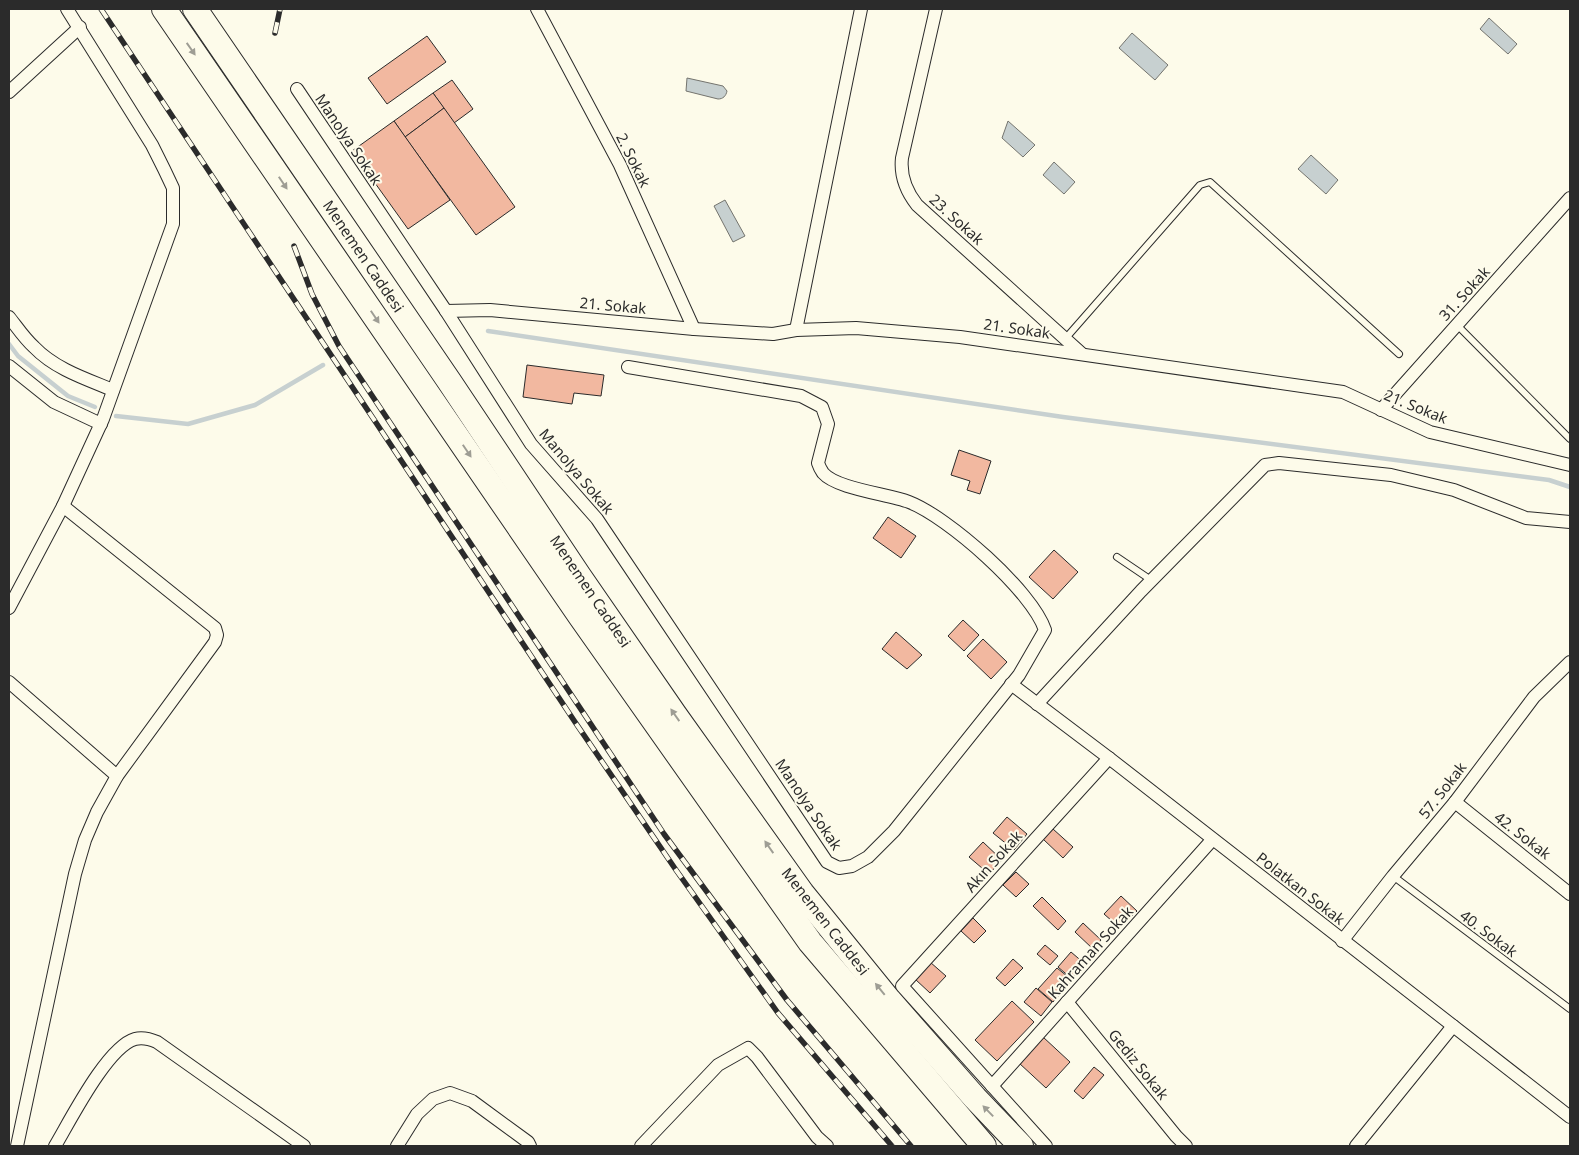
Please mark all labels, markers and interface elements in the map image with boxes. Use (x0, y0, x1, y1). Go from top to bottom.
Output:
one-way arrow (186, 42, 196, 56)
street label: Manolya Sokak (311, 89, 387, 189)
street label: 2. Sokak (612, 129, 656, 191)
one-way arrow (278, 176, 288, 190)
street label: 23. Sokak (925, 189, 989, 249)
street label: Menemen Caddesi (319, 196, 409, 316)
street label: 31. Sokak (1434, 261, 1494, 325)
street label: 21. Sokak (579, 292, 647, 318)
one-way arrow (370, 310, 380, 324)
street label: 21. Sokak (983, 313, 1051, 343)
street label: 21. Sokak (1381, 384, 1451, 428)
street label: Manolya Sokak (535, 424, 619, 518)
one-way arrow (462, 444, 472, 458)
street label: Menemen Caddesi (546, 531, 636, 651)
one-way arrow (670, 708, 680, 722)
street label: Manolya Sokak (771, 754, 847, 854)
street label: 57. Sokak (1414, 758, 1470, 822)
street label: 42. Sokak (1491, 807, 1555, 863)
street label: Akın Sokak (960, 826, 1026, 896)
one-way arrow (765, 841, 775, 854)
street label: Polatkan Sokak (1253, 847, 1349, 929)
street label: Menemen Caddesi (778, 863, 874, 979)
street label: Kahraman Sokak (1043, 901, 1137, 1003)
street label: 40. Sokak (1456, 905, 1522, 961)
one-way arrow (875, 983, 886, 996)
street label: Gediz Sokak (1104, 1025, 1174, 1103)
one-way arrow (982, 1105, 994, 1117)

